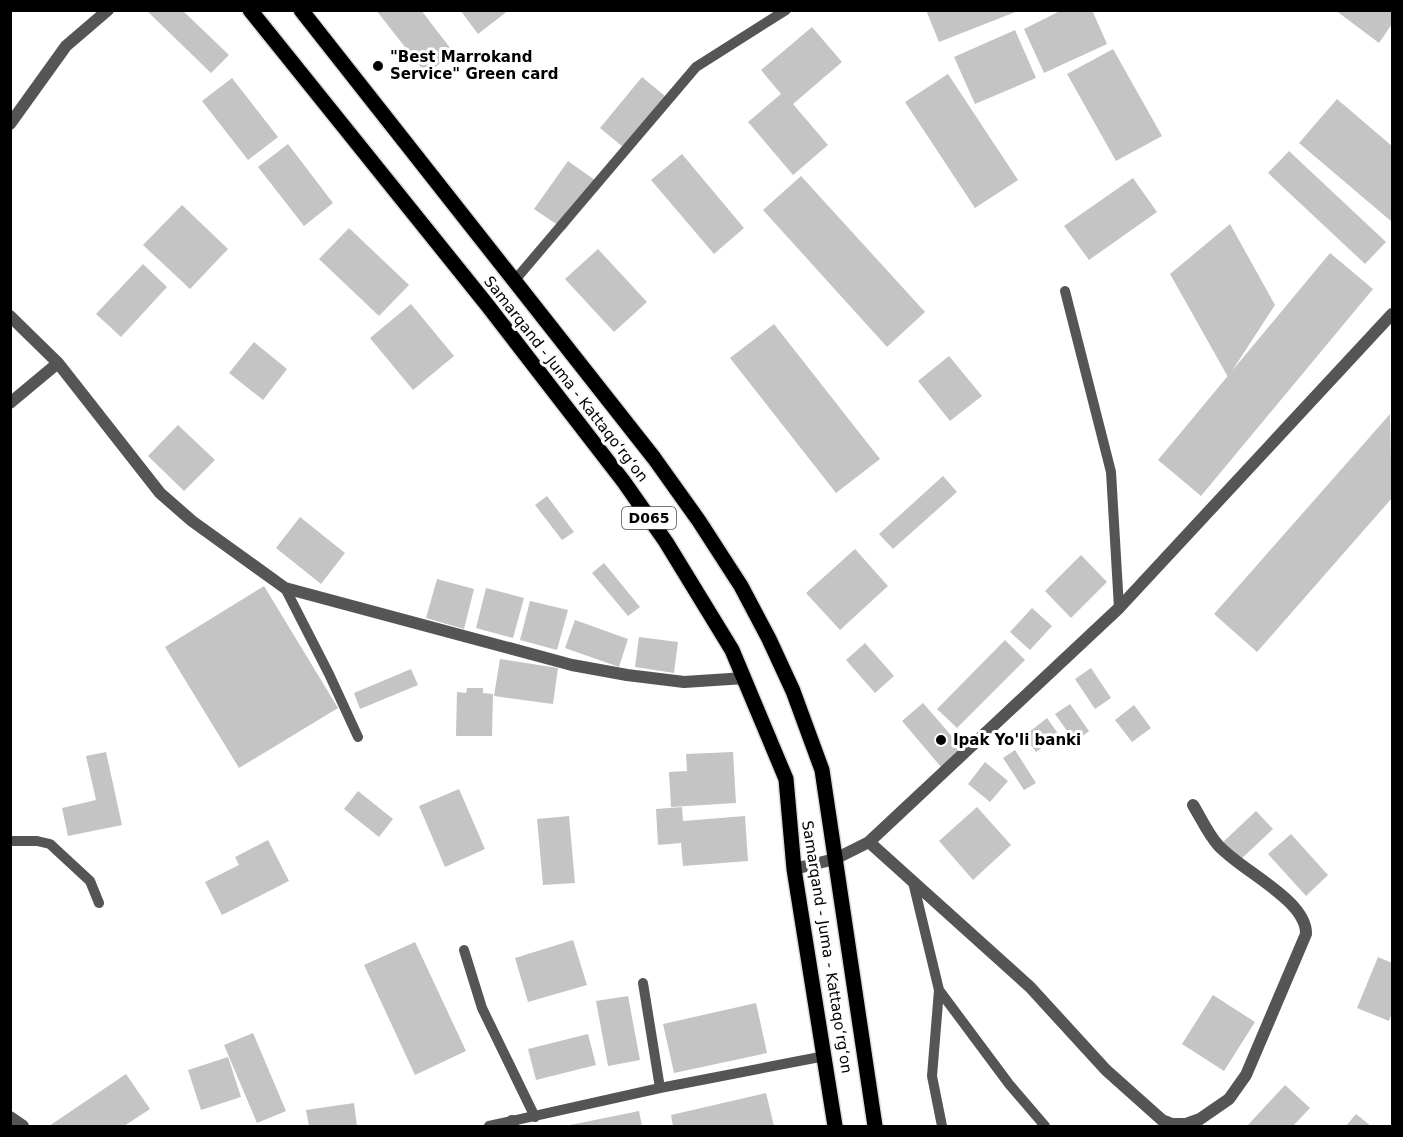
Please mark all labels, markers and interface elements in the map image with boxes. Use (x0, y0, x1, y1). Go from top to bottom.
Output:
place label: "Best Marrokand Service" Green card (390, 48, 559, 83)
marker: "Best Marrokand Service" Green card (371, 59, 385, 73)
street label: Samarqand - Juma - Kattaqo‘rg‘on (480, 273, 652, 485)
road number: D065 (622, 507, 676, 529)
place label: Ipak Yo'li banki (953, 731, 1081, 749)
marker: Ipak Yo'li banki (934, 733, 948, 747)
street label: Samarqand - Juma - Kattaqo‘rg‘on (798, 819, 856, 1075)

